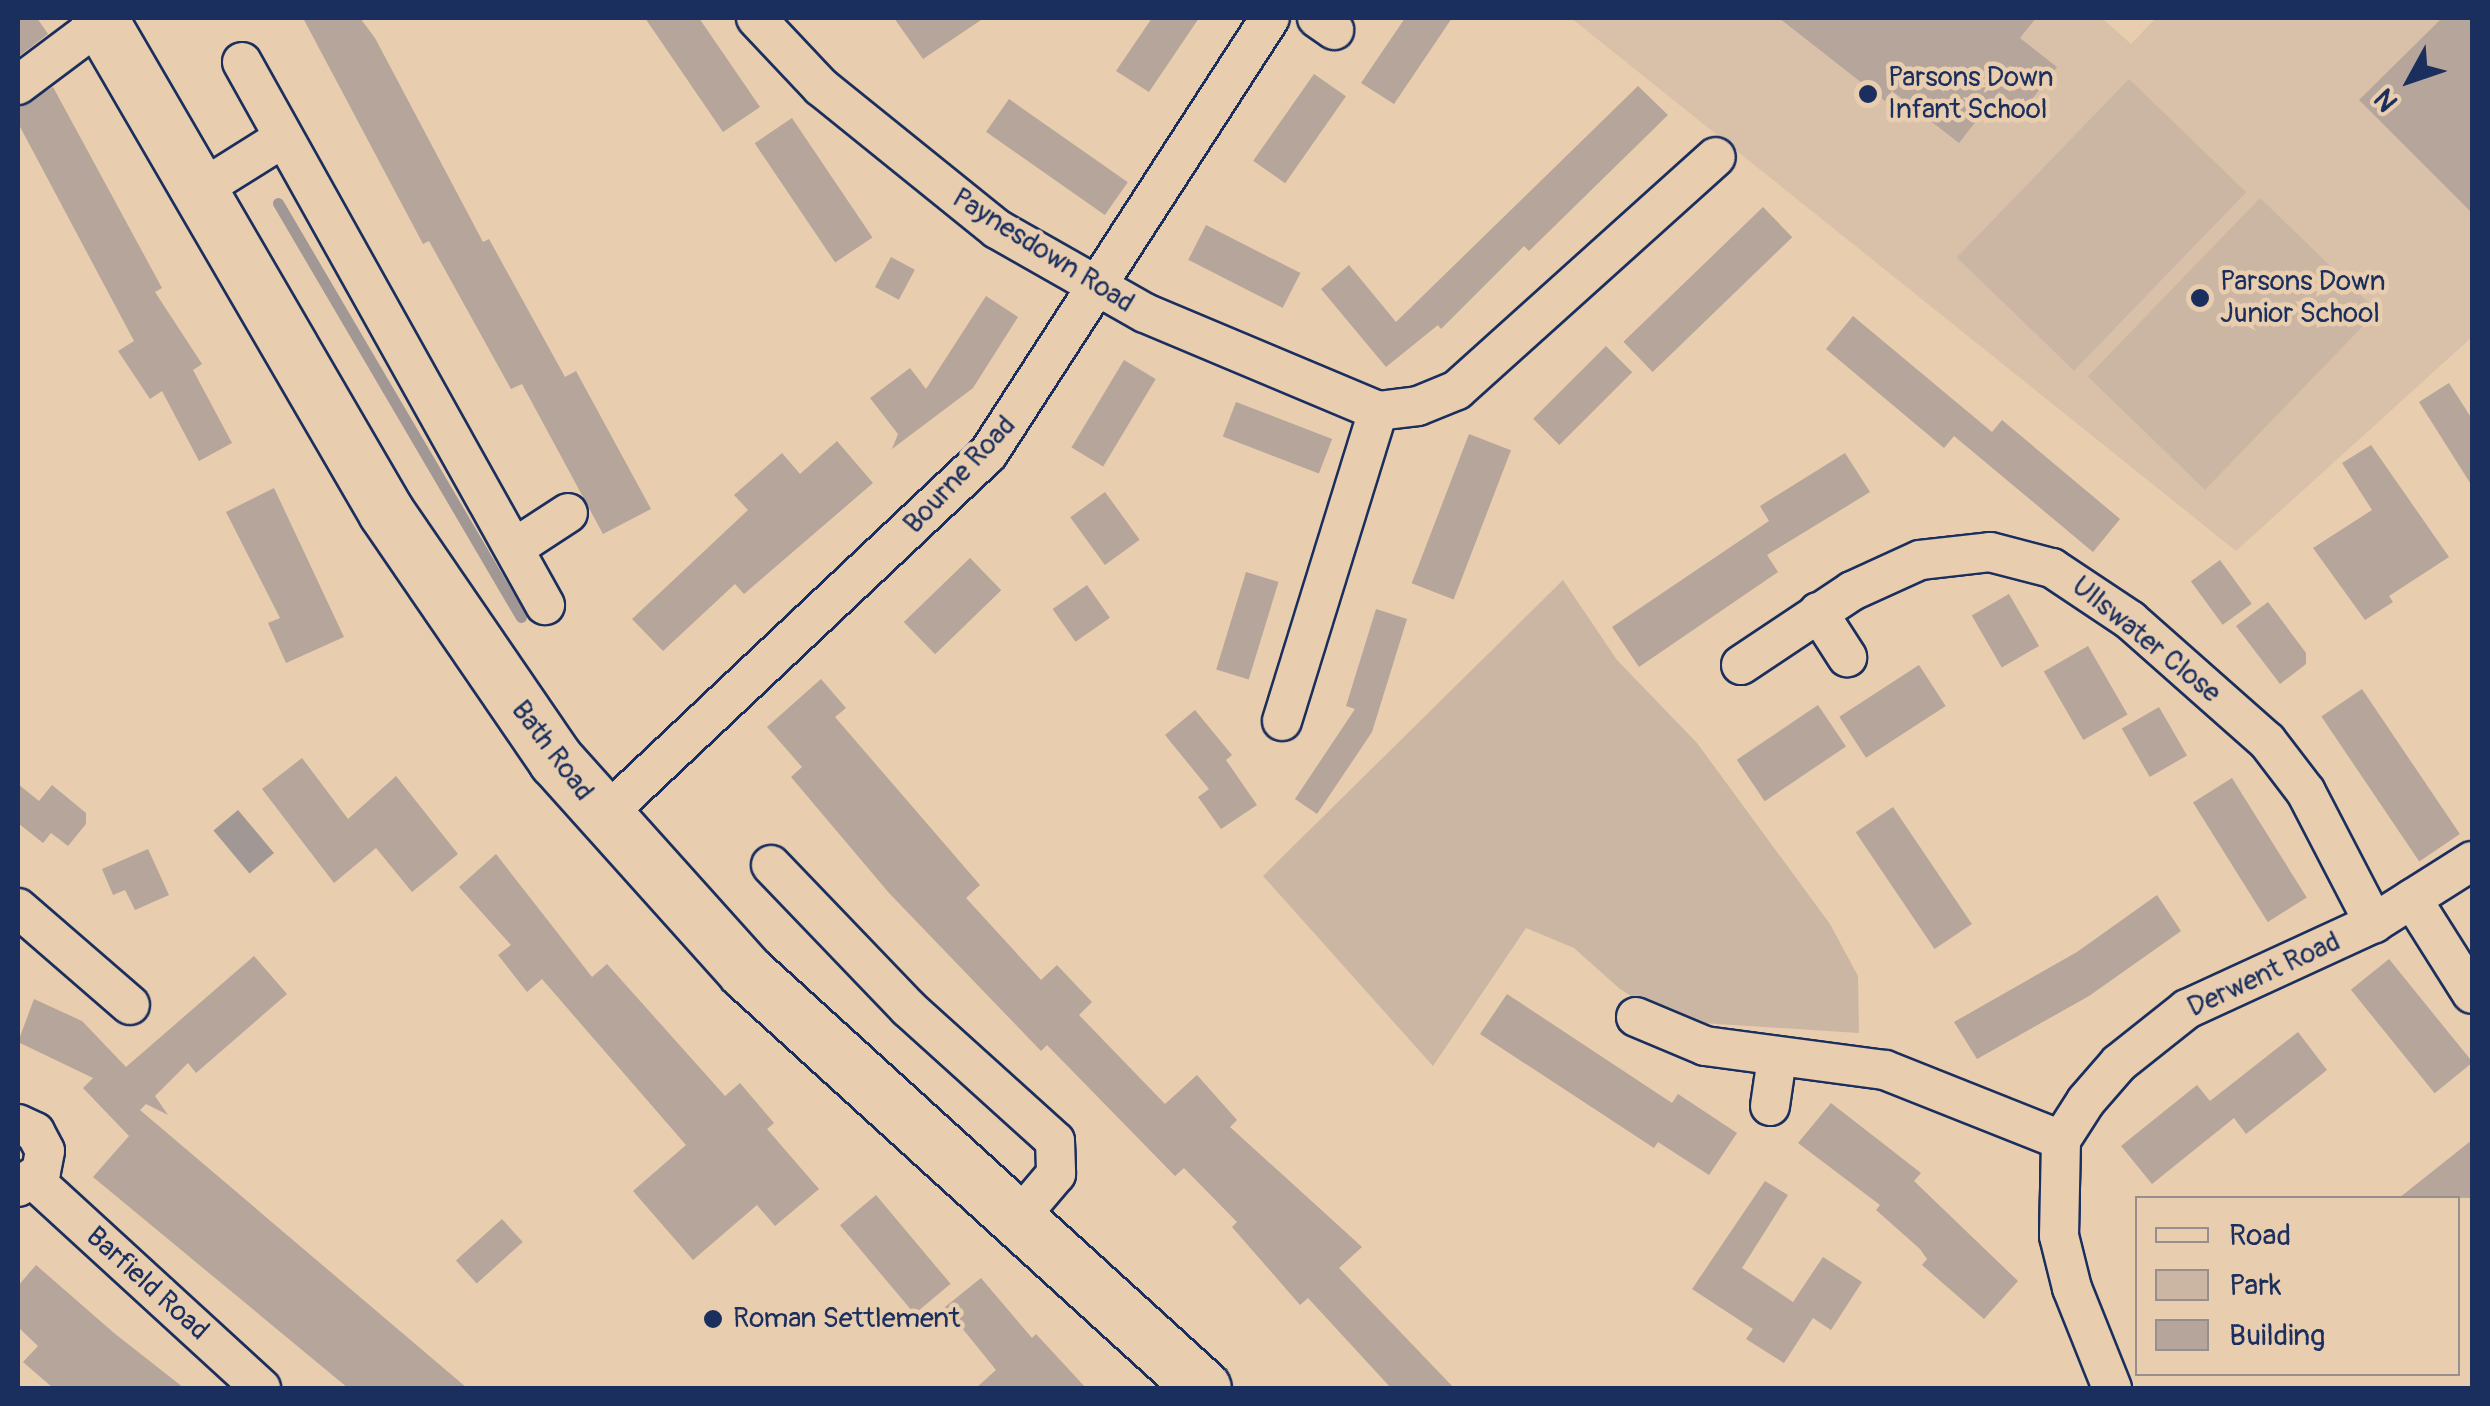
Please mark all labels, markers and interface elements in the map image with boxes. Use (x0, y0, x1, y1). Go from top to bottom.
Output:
north arrow (2360, 30, 2460, 130)
place label: Parsons Down Infant School (1888, 61, 2054, 127)
text: N (2367, 81, 2406, 118)
marker: Parsons Down Infant School (1857, 83, 1879, 105)
street label: Paynesdown Road (946, 182, 1140, 320)
place label: Parsons Down Junior School (2220, 265, 2386, 331)
marker: Parsons Down Junior School (2189, 287, 2211, 309)
street label: Bourne Road (897, 409, 1023, 541)
street label: Ullswater Close (2065, 570, 2227, 710)
street label: Bath Road (504, 694, 600, 808)
street label: Derwent Road (2182, 925, 2346, 1025)
legend (2135, 1196, 2460, 1376)
text: Road (2229, 1217, 2291, 1254)
street label: Barfield Road (79, 1220, 215, 1348)
text: Park (2229, 1267, 2282, 1304)
place label: Roman Settlement (733, 1302, 960, 1336)
marker: Roman Settlement (702, 1308, 724, 1330)
text: Building (2229, 1317, 2325, 1354)

